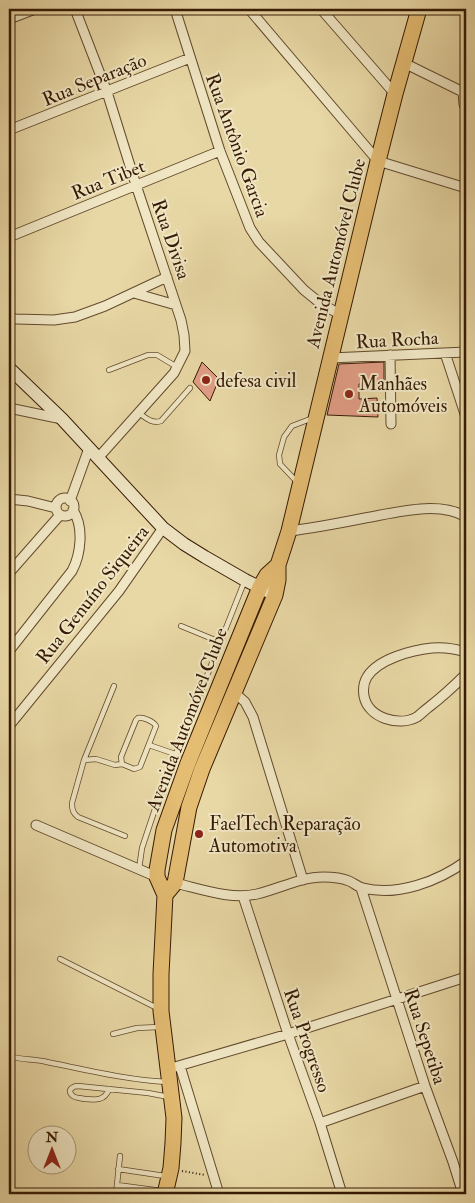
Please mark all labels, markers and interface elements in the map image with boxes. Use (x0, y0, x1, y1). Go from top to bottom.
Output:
street label: Rua Separação (39, 48, 150, 113)
street label: Rua Antônio Garcia (200, 70, 274, 221)
street label: Rua Tibet (68, 154, 149, 206)
street label: Avenida Automóvel Clube (301, 156, 371, 352)
street label: Rua Divisa (146, 196, 196, 283)
street label: Rua Rocha (355, 326, 439, 354)
place label: defesa civil (216, 369, 297, 393)
place label: Manhães Automóveis (358, 372, 447, 418)
marker: defesa civil (200, 374, 212, 386)
marker: Manhães Automóveis (343, 388, 355, 400)
street label: Rua Genuíno Siqueira (31, 520, 155, 669)
street label: Avenida Automóvel Clube (140, 624, 233, 815)
place label: FaelTech Reparação Automotiva (208, 812, 361, 858)
marker: FaelTech Reparação Automotiva (193, 828, 205, 840)
street label: Rua Progresso (278, 985, 336, 1096)
street label: Rua Sepetiba (397, 985, 452, 1088)
north arrow (28, 1126, 78, 1176)
text: N (45, 1129, 59, 1146)

